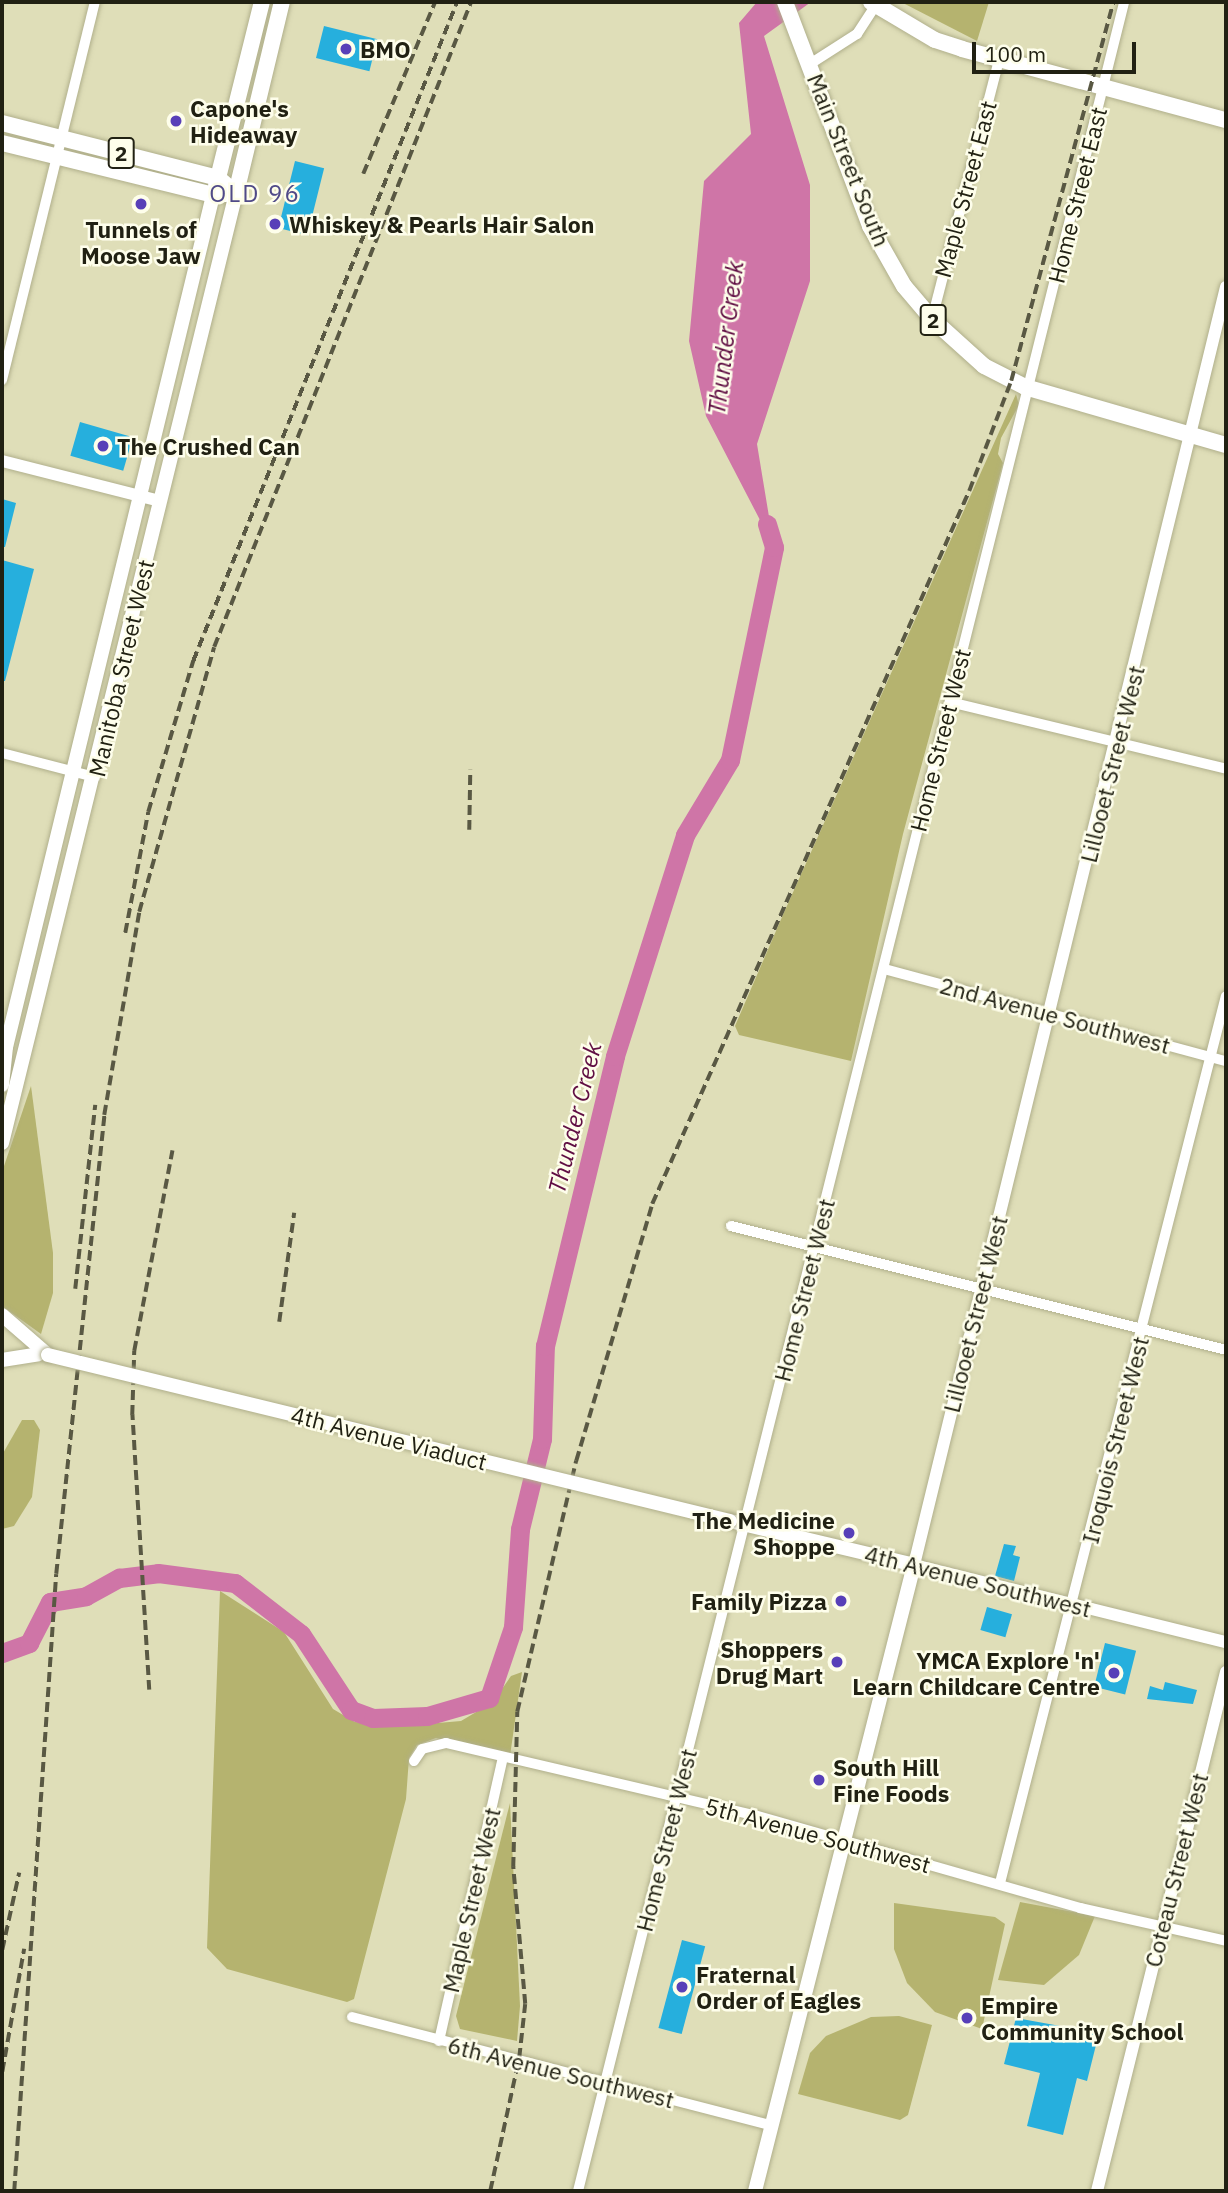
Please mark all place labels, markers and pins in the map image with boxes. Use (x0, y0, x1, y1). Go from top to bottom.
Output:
place label: BMO (360, 35, 411, 63)
marker: BMO (338, 41, 354, 57)
place label: Capone's Hideaway (190, 94, 297, 148)
marker: Capone's Hideaway (168, 113, 184, 129)
marker: Tunnels of Moose Jaw (133, 196, 149, 212)
place label: Whiskey & Pearls Hair Salon (289, 210, 594, 238)
place label: Tunnels of Moose Jaw (81, 215, 201, 269)
marker: Whiskey & Pearls Hair Salon (267, 216, 283, 232)
place label: The Crushed Can (117, 432, 300, 460)
marker: The Crushed Can (95, 438, 111, 454)
place label: The Medicine Shoppe (692, 1506, 835, 1560)
marker: The Medicine Shoppe (841, 1525, 857, 1541)
place label: Family Pizza (691, 1587, 827, 1615)
marker: Family Pizza (833, 1593, 849, 1609)
place label: Shoppers Drug Mart (716, 1635, 823, 1689)
place label: YMCA Explore 'n' Learn Childcare Centre (852, 1646, 1100, 1700)
marker: Shoppers Drug Mart (829, 1654, 845, 1670)
marker: YMCA Explore 'n' Learn Childcare Centre (1106, 1665, 1122, 1681)
place label: South Hill Fine Foods (833, 1753, 949, 1807)
marker: South Hill Fine Foods (811, 1772, 827, 1788)
place label: Fraternal Order of Eagles (696, 1960, 861, 2014)
marker: Fraternal Order of Eagles (674, 1979, 690, 1995)
place label: Empire Community School (981, 1991, 1183, 2045)
marker: Empire Community School (959, 2010, 975, 2026)

